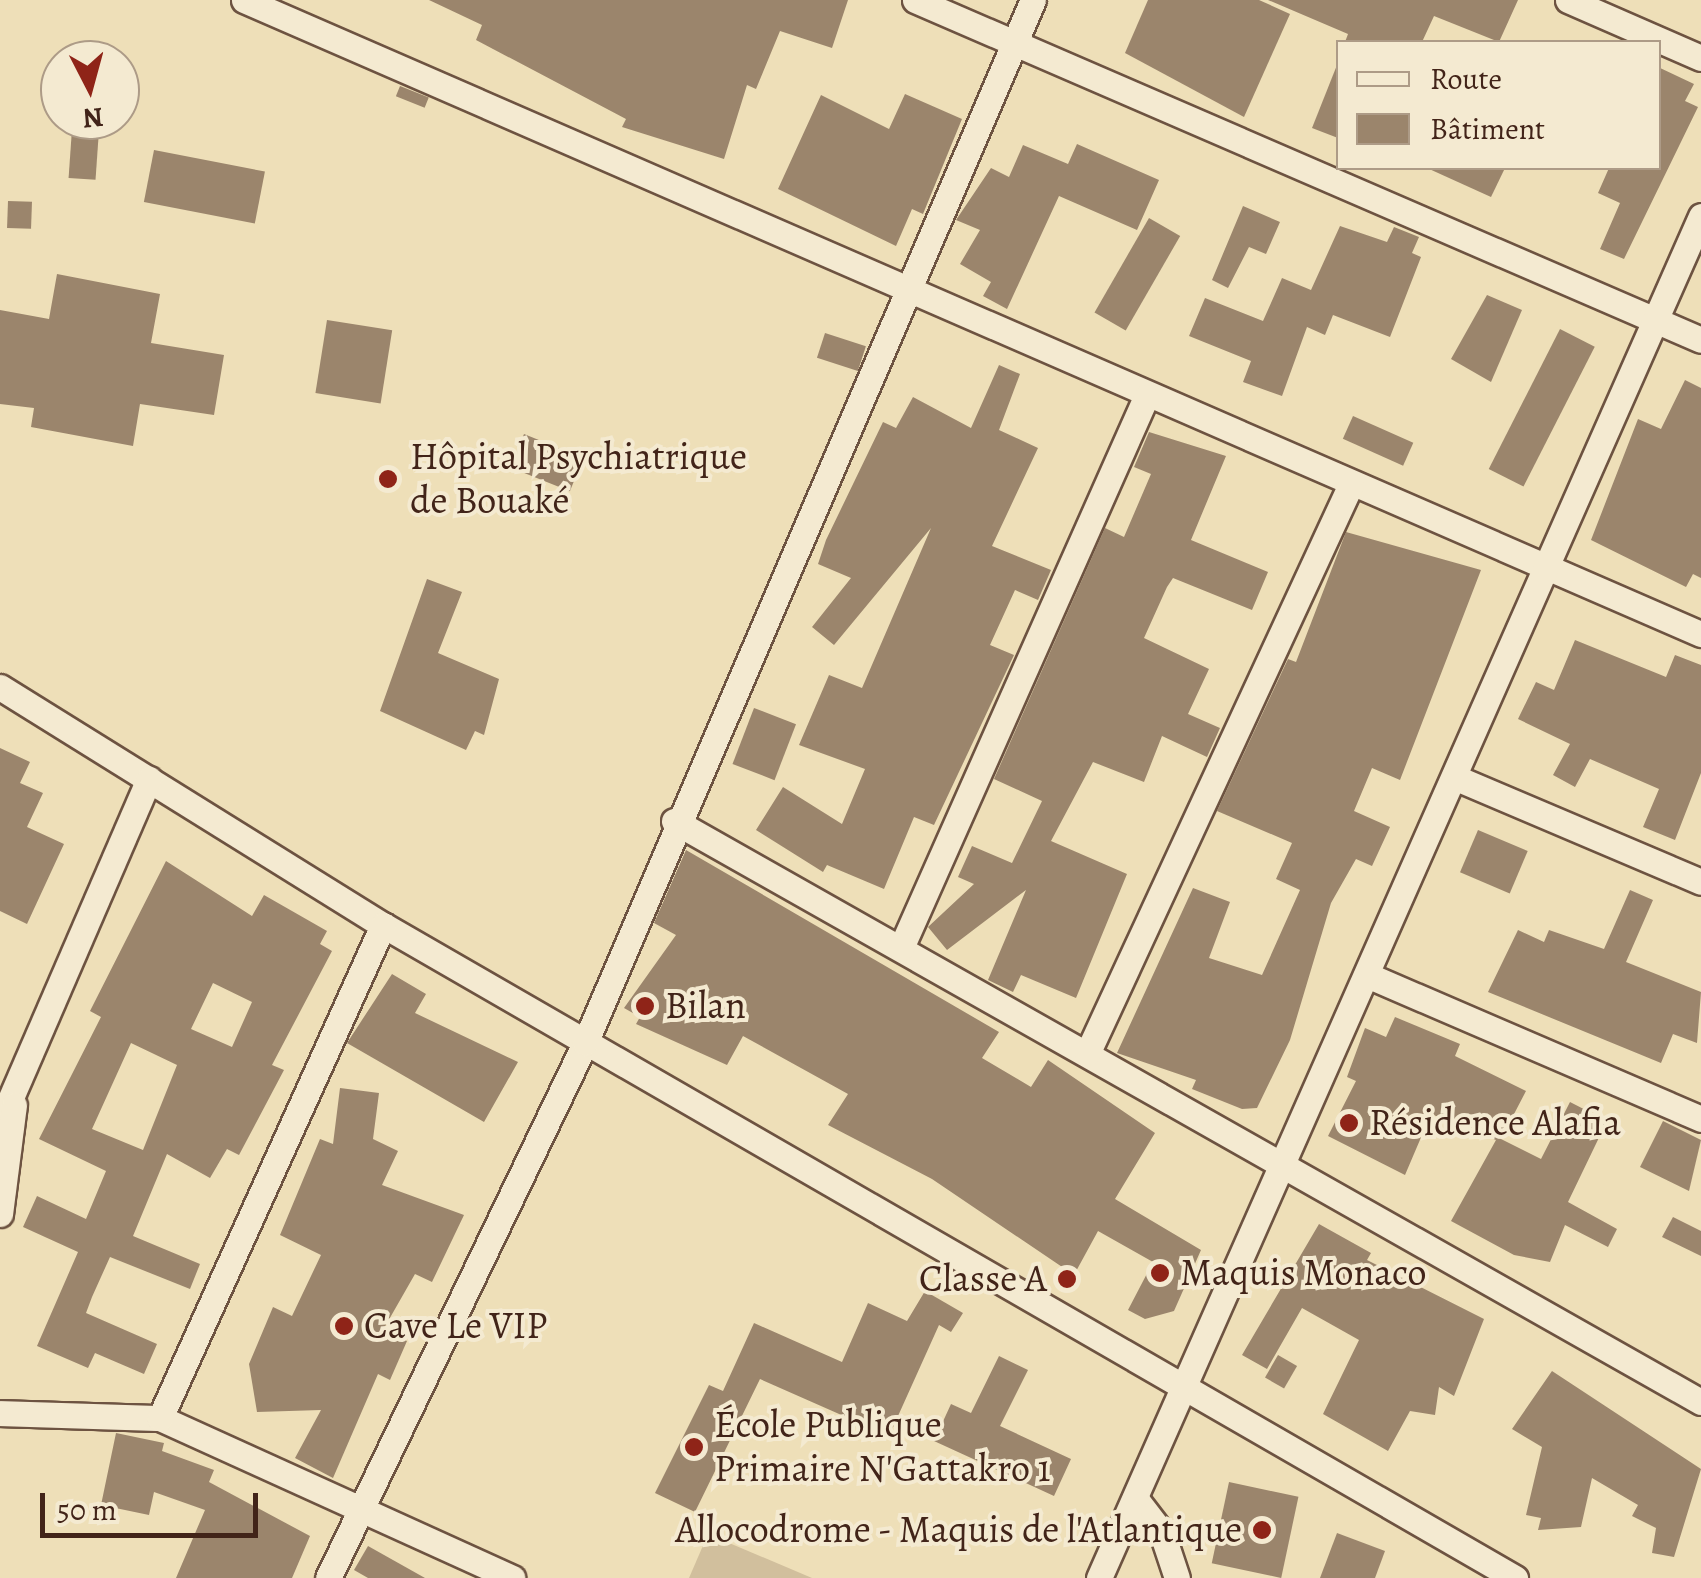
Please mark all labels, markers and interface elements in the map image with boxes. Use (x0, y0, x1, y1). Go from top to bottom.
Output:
north arrow (40, 40, 140, 140)
legend (1336, 40, 1661, 170)
text: Route (1430, 59, 1502, 99)
text: N (81, 98, 105, 138)
text: Bâtiment (1430, 109, 1545, 149)
place label: Hôpital Psychiatrique de Bouaké (410, 434, 747, 524)
marker: Hôpital Psychiatrique de Bouaké (375, 466, 401, 492)
place label: Bilan (665, 983, 746, 1029)
marker: Bilan (634, 995, 656, 1017)
place label: Résidence Alafia (1369, 1100, 1621, 1146)
marker: Résidence Alafia (1338, 1112, 1360, 1134)
place label: Maquis Monaco (1180, 1250, 1427, 1296)
place label: Classe A (919, 1256, 1047, 1302)
marker: Maquis Monaco (1149, 1262, 1171, 1284)
marker: Classe A (1056, 1268, 1078, 1290)
place label: Cave Le VIP (364, 1303, 547, 1349)
marker: Cave Le VIP (333, 1315, 355, 1337)
place label: École Publique Primaire N'Gattakro 1 (714, 1402, 1051, 1492)
marker: École Publique Primaire N'Gattakro 1 (683, 1436, 705, 1458)
scale bar (45, 1473, 262, 1535)
text: 50 m (57, 1490, 117, 1530)
place label: Allocodrome - Maquis de l'Atlantique (674, 1507, 1242, 1553)
marker: Allocodrome - Maquis de l'Atlantique (1251, 1519, 1273, 1541)

